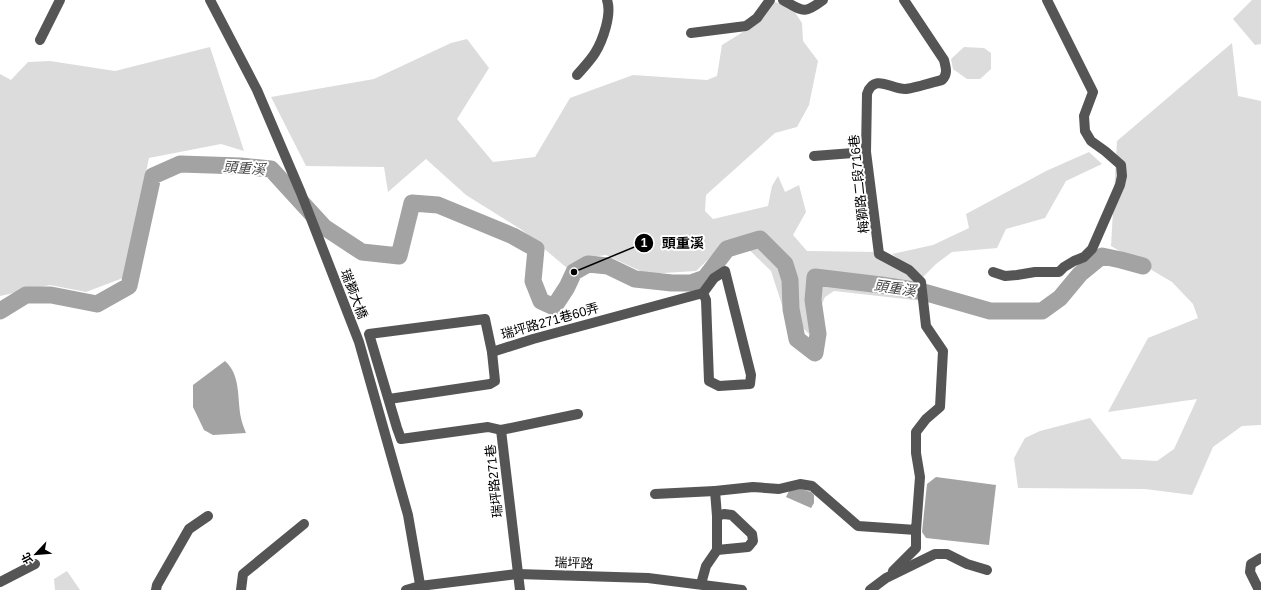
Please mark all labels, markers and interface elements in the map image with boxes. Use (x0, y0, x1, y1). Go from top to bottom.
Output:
street label: 梅獅路二段716巷 (846, 134, 872, 234)
water label: 頭重溪 (222, 159, 268, 178)
callout: 頭重溪 (634, 230, 712, 256)
text: 頭重溪 (662, 235, 704, 251)
text: 1 (641, 236, 648, 250)
street label: 瑞獅大橋 (338, 267, 370, 321)
water label: 頭重溪 (873, 277, 919, 299)
street label: 瑞坪路271巷60弄 (499, 300, 601, 342)
street label: 瑞坪路271巷 (483, 444, 505, 518)
north arrow (16, 534, 56, 574)
text: 北 (19, 551, 35, 566)
street label: 瑞坪路 (554, 555, 594, 571)

